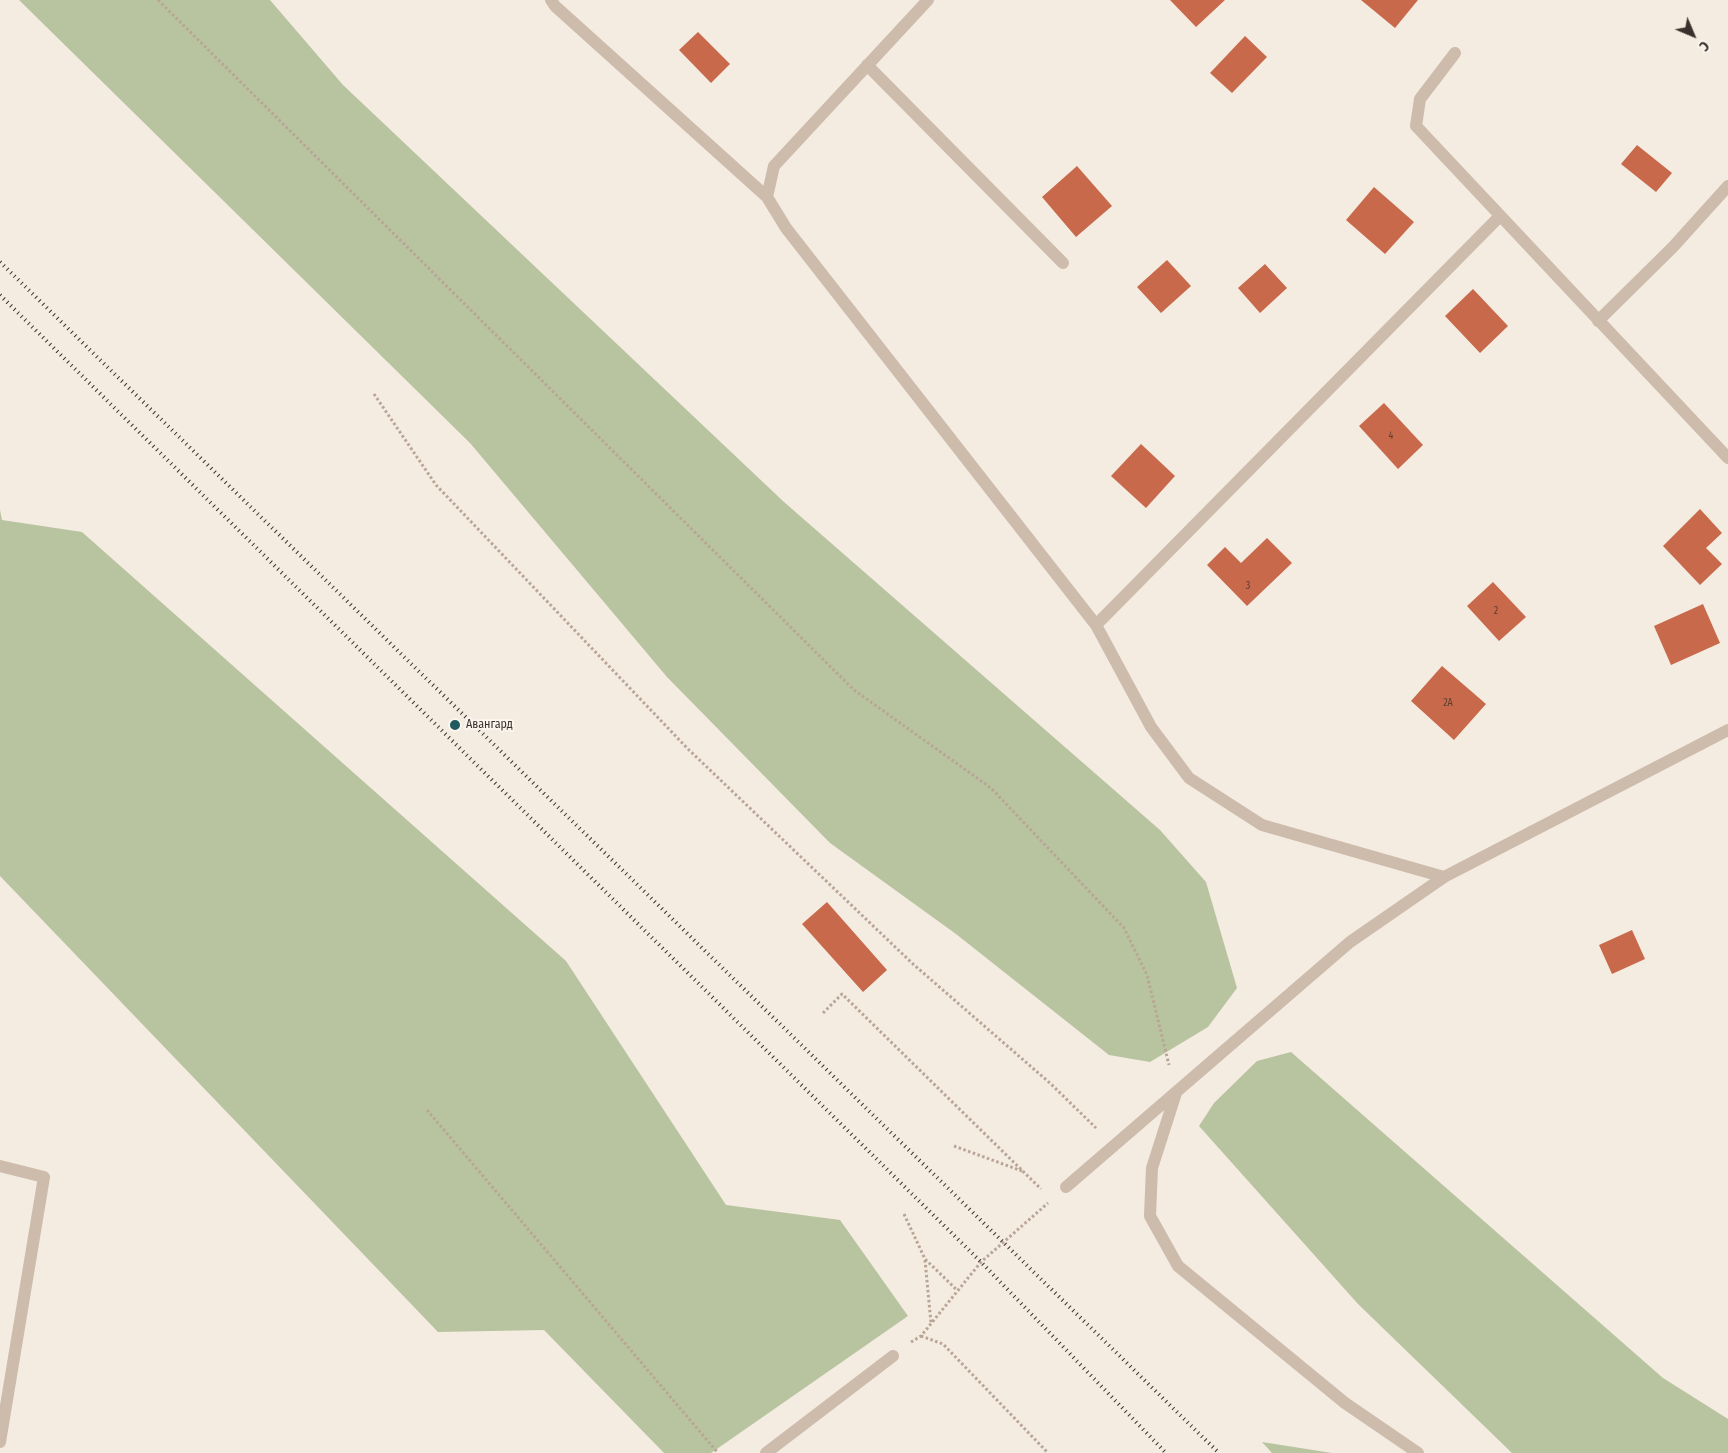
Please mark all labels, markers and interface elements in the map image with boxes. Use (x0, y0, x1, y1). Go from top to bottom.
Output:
north arrow (1668, 10, 1718, 60)
text: С (1695, 37, 1713, 55)
house number: 4 (1389, 430, 1393, 442)
house number: 3 (1246, 580, 1250, 592)
house number: 2 (1494, 605, 1498, 617)
house number: 2А (1443, 697, 1453, 709)
marker: Авангард (448, 718, 462, 732)
place label: Авангард (466, 718, 513, 732)

